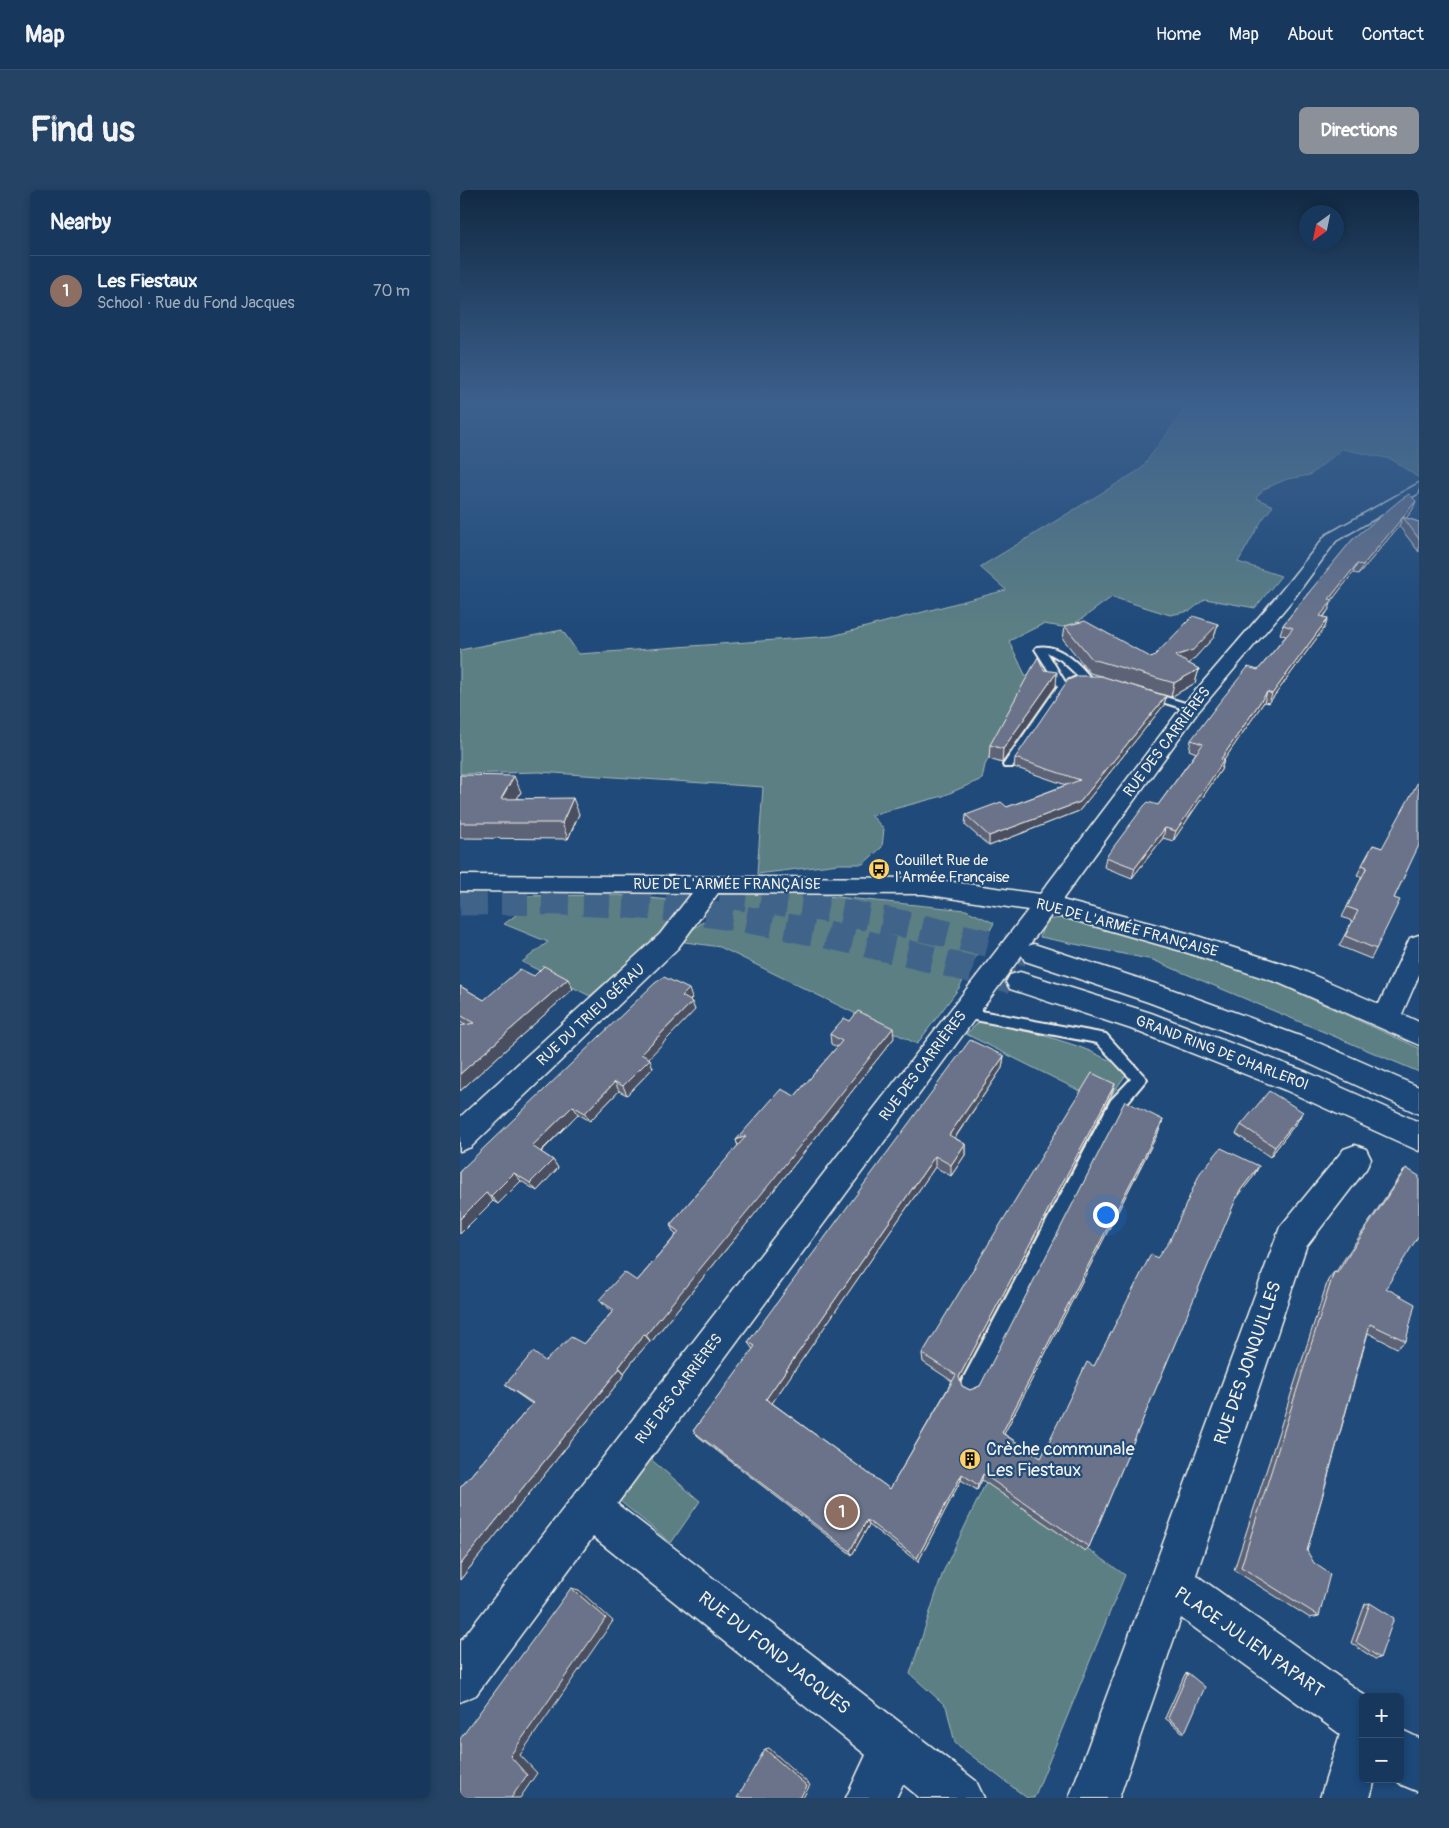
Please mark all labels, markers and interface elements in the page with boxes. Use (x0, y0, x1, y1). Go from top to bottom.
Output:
text: Map (25, 20, 65, 49)
text: Home (1156, 23, 1201, 46)
text: Map (1229, 23, 1259, 46)
text: About (1287, 23, 1333, 46)
text: Contact (1361, 23, 1424, 46)
button: Directions (1299, 107, 1419, 154)
text: Find us (30, 108, 135, 152)
north arrow (1299, 205, 1344, 250)
text: Nearby (50, 209, 111, 236)
text: Les Fiestaux (97, 269, 198, 293)
text: 1 (63, 281, 69, 301)
text: 70 m (373, 281, 410, 301)
text: School · Rue du Fond Jacques (97, 293, 295, 313)
street label: RUE DES CARRIÈRES (1119, 683, 1215, 801)
place label: Couillet Rue de l'Armée Française (895, 851, 1010, 887)
bus stop icon: Couillet Rue de l'Armée Française (867, 857, 891, 881)
street label: RUE DE L'ARMÉE FRANÇAISE (633, 875, 821, 894)
street label: RUE DE L'ARMÉE FRANÇAISE (1034, 895, 1220, 962)
street label: RUE DU TRIEU GÉRAU (533, 960, 649, 1070)
street label: RUE DES CARRIÈRES (875, 1007, 971, 1125)
street label: GRAND RING DE CHARLEROI (1133, 1011, 1311, 1095)
your location (1093, 1202, 1119, 1228)
street label: RUE DES JONQUILLES (1209, 1278, 1287, 1448)
street label: RUE DES CARRIÈRES (631, 1330, 727, 1448)
place label: Crèche communale Les Fiestaux (986, 1438, 1135, 1482)
building icon: Crèche communale Les Fiestaux (958, 1447, 982, 1471)
pin: 1 (826, 1493, 858, 1531)
street label: PLACE JULIEN PAPART (1170, 1582, 1328, 1702)
street label: RUE DU FOND JACQUES (693, 1587, 855, 1719)
map controls (1359, 1693, 1404, 1783)
button: + (1359, 1693, 1404, 1738)
button: − (1359, 1738, 1404, 1783)

